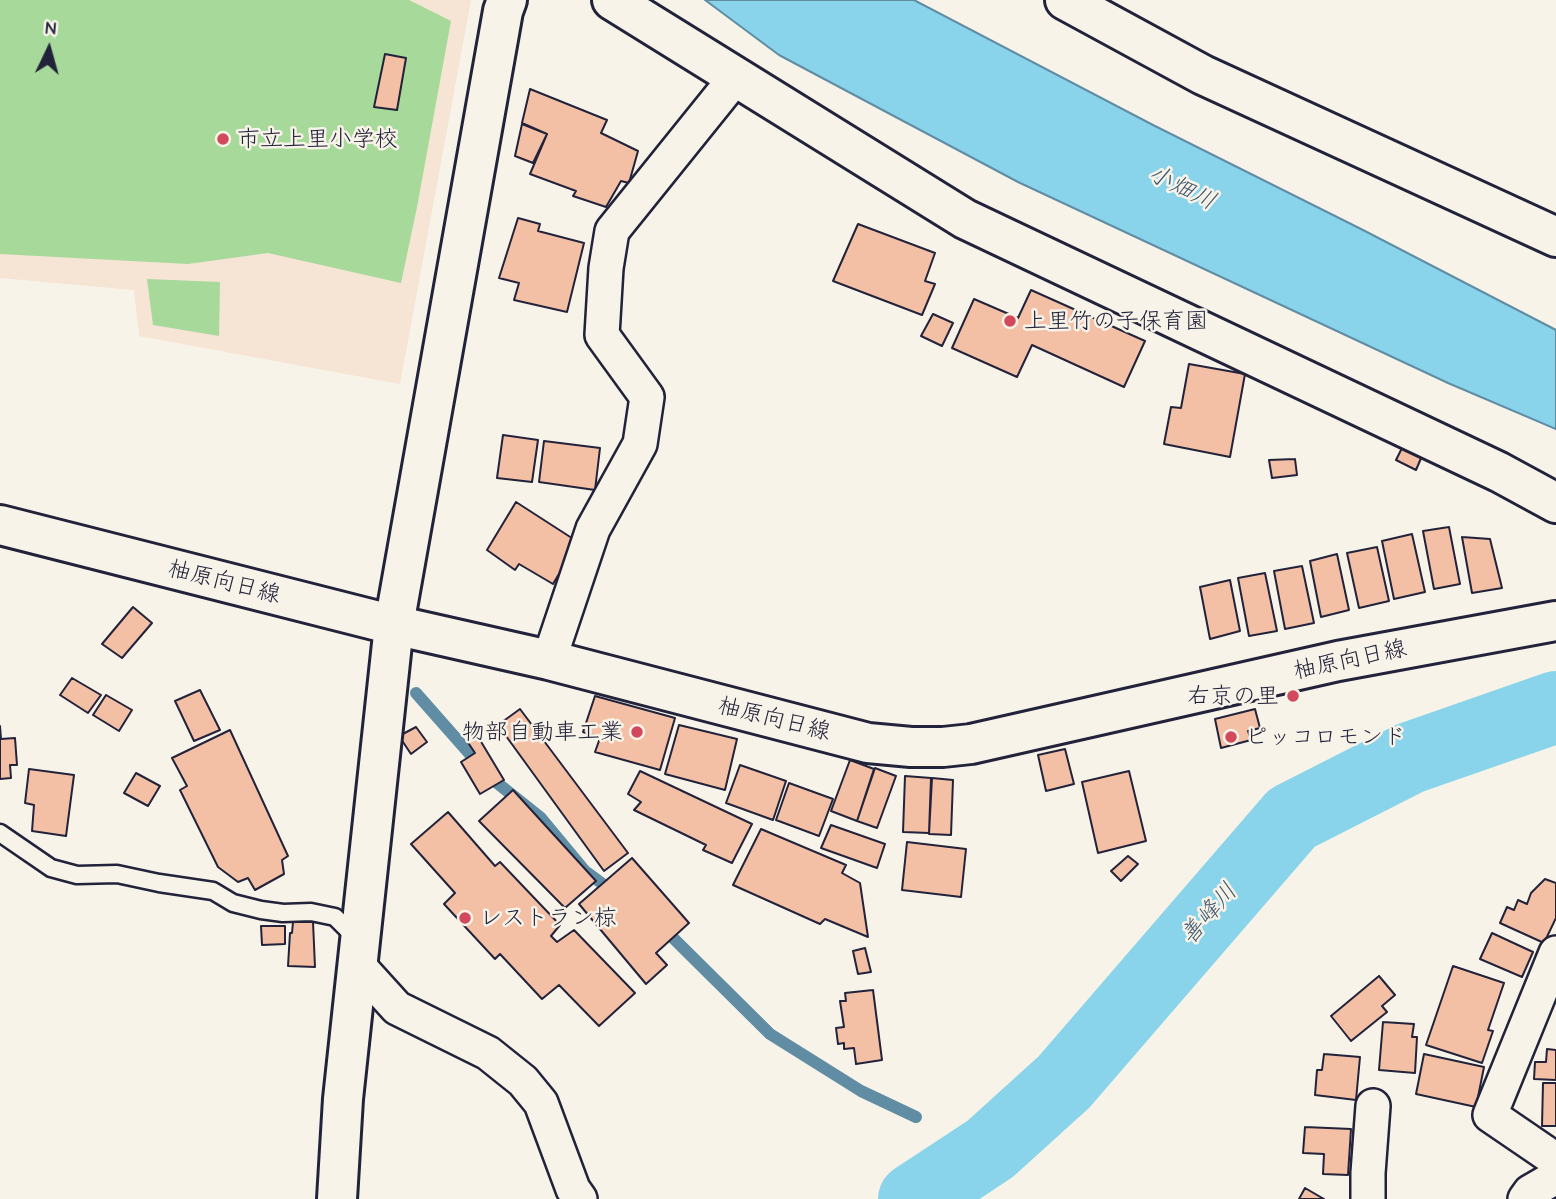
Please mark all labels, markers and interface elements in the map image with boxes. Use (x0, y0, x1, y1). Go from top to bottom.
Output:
north arrow (14, 14, 84, 84)
text: N (44, 17, 58, 40)
place label: 市立上里小学校 (237, 125, 398, 153)
marker: 市立上里小学校 (215, 131, 231, 147)
water label: 小畑川 (1143, 159, 1221, 217)
place label: 上里竹の子保育園 (1024, 307, 1208, 335)
marker: 上里竹の子保育園 (1002, 313, 1018, 329)
street label: 柚原向日線 (165, 555, 283, 609)
street label: 柚原向日線 (1291, 635, 1409, 685)
place label: 右京の里 (1187, 682, 1279, 710)
marker: 右京の里 (1285, 688, 1301, 704)
street label: 柚原向日線 (715, 692, 833, 746)
place label: 物部自動車工業 (462, 718, 623, 746)
place label: ピッコロモンド (1245, 723, 1406, 751)
marker: 物部自動車工業 (629, 724, 645, 740)
marker: ピッコロモンド (1223, 729, 1239, 745)
water label: 善峰川 (1175, 877, 1243, 951)
place label: レストラン椋 (479, 904, 617, 932)
marker: レストラン椋 (457, 910, 473, 926)

